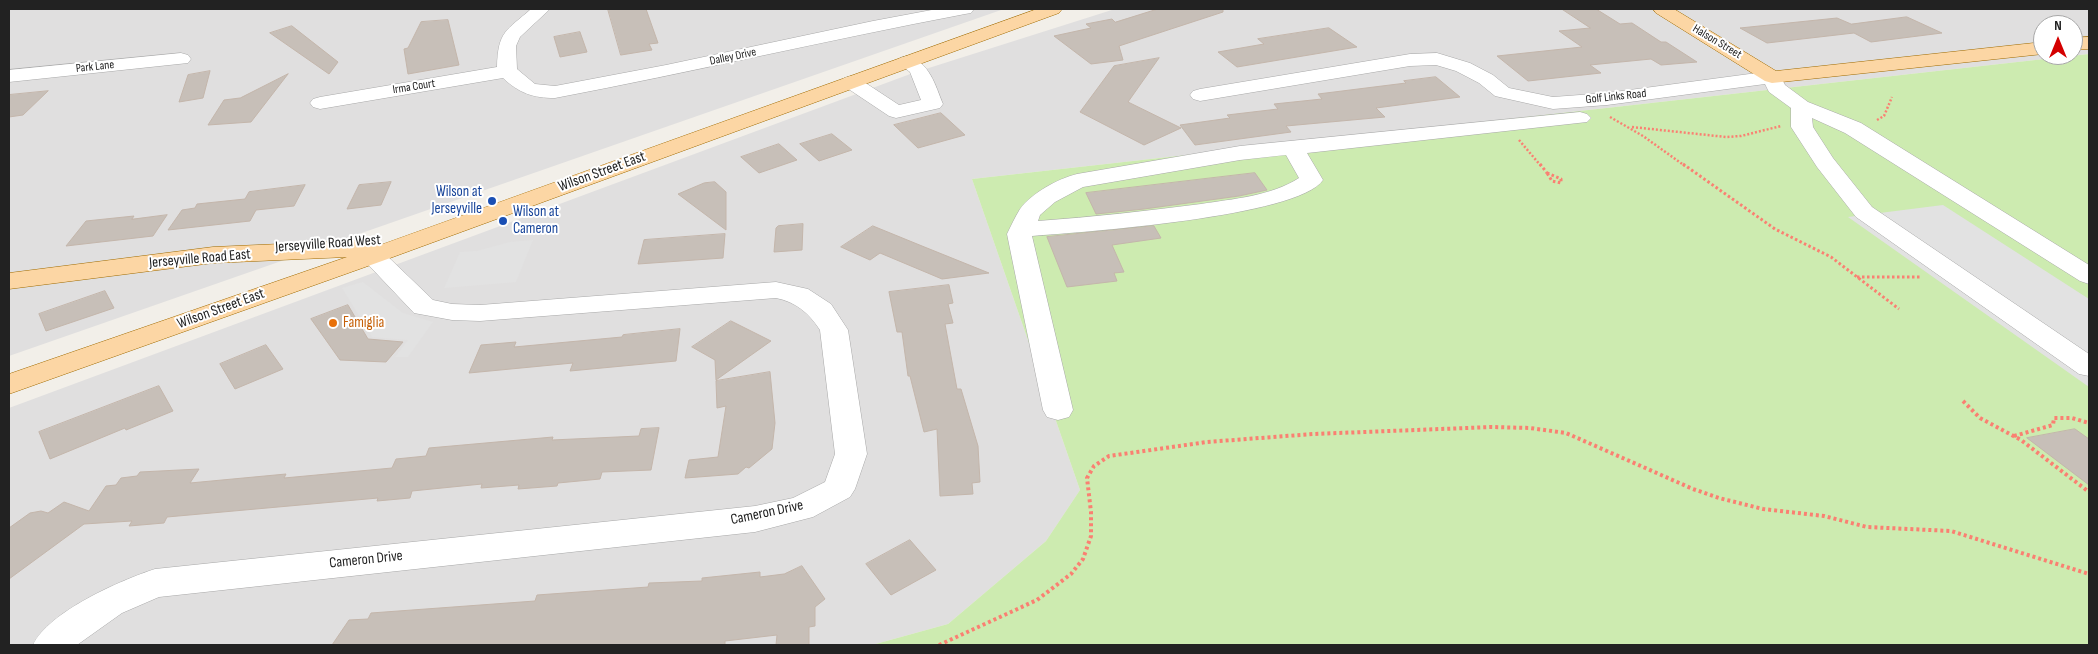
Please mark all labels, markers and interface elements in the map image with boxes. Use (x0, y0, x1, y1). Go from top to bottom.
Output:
north arrow (2033, 15, 2083, 65)
text: N (2054, 17, 2062, 34)
street label: Halson Street (1690, 22, 1744, 62)
street label: Dalley Drive (708, 45, 758, 69)
street label: Park Lane (75, 58, 115, 76)
street label: Irma Court (392, 77, 436, 97)
street label: Golf Links Road (1585, 87, 1647, 107)
street label: Wilson Street East (556, 148, 648, 196)
place label: Wilson at Jerseyville (432, 183, 482, 218)
marker: Wilson at Jerseyville (486, 195, 498, 207)
place label: Wilson at Cameron (513, 203, 559, 238)
marker: Wilson at Cameron (497, 215, 509, 227)
street label: Jerseyville Road West (275, 231, 381, 257)
street label: Jerseyville Road East (148, 246, 252, 272)
street label: Wilson Street East (175, 285, 267, 333)
place label: Famiglia (343, 314, 384, 332)
marker: Famiglia (327, 317, 339, 329)
street label: Cameron Drive (729, 497, 805, 529)
street label: Cameron Drive (328, 547, 404, 573)

